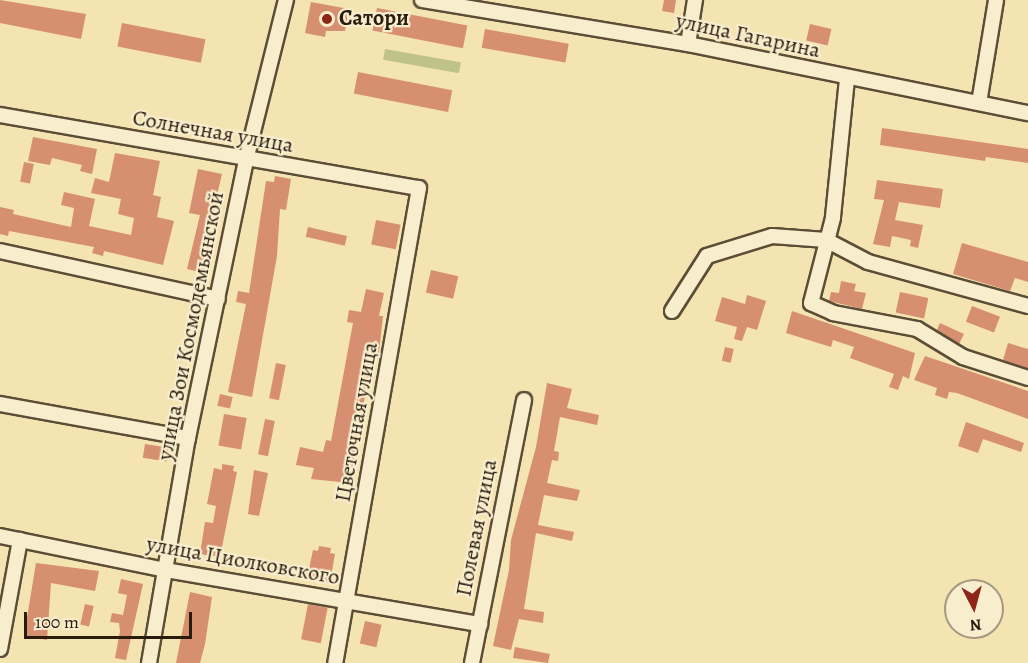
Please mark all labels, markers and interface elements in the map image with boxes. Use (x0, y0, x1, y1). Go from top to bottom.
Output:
place label: Сатори (339, 6, 409, 32)
street label: улица Гагарина (673, 8, 823, 64)
marker: Сатори (320, 12, 334, 26)
street label: Солнечная улица (131, 105, 295, 159)
street label: улица Зои Космодемьянской (152, 189, 230, 463)
street label: Цветочная улица (330, 340, 384, 504)
street label: Полевая улица (451, 457, 503, 599)
street label: улица Циолковского (144, 531, 342, 591)
north arrow (944, 579, 1004, 639)
scale bar (27, 600, 195, 638)
text: 100 m (35, 610, 79, 634)
text: N (969, 613, 983, 636)

